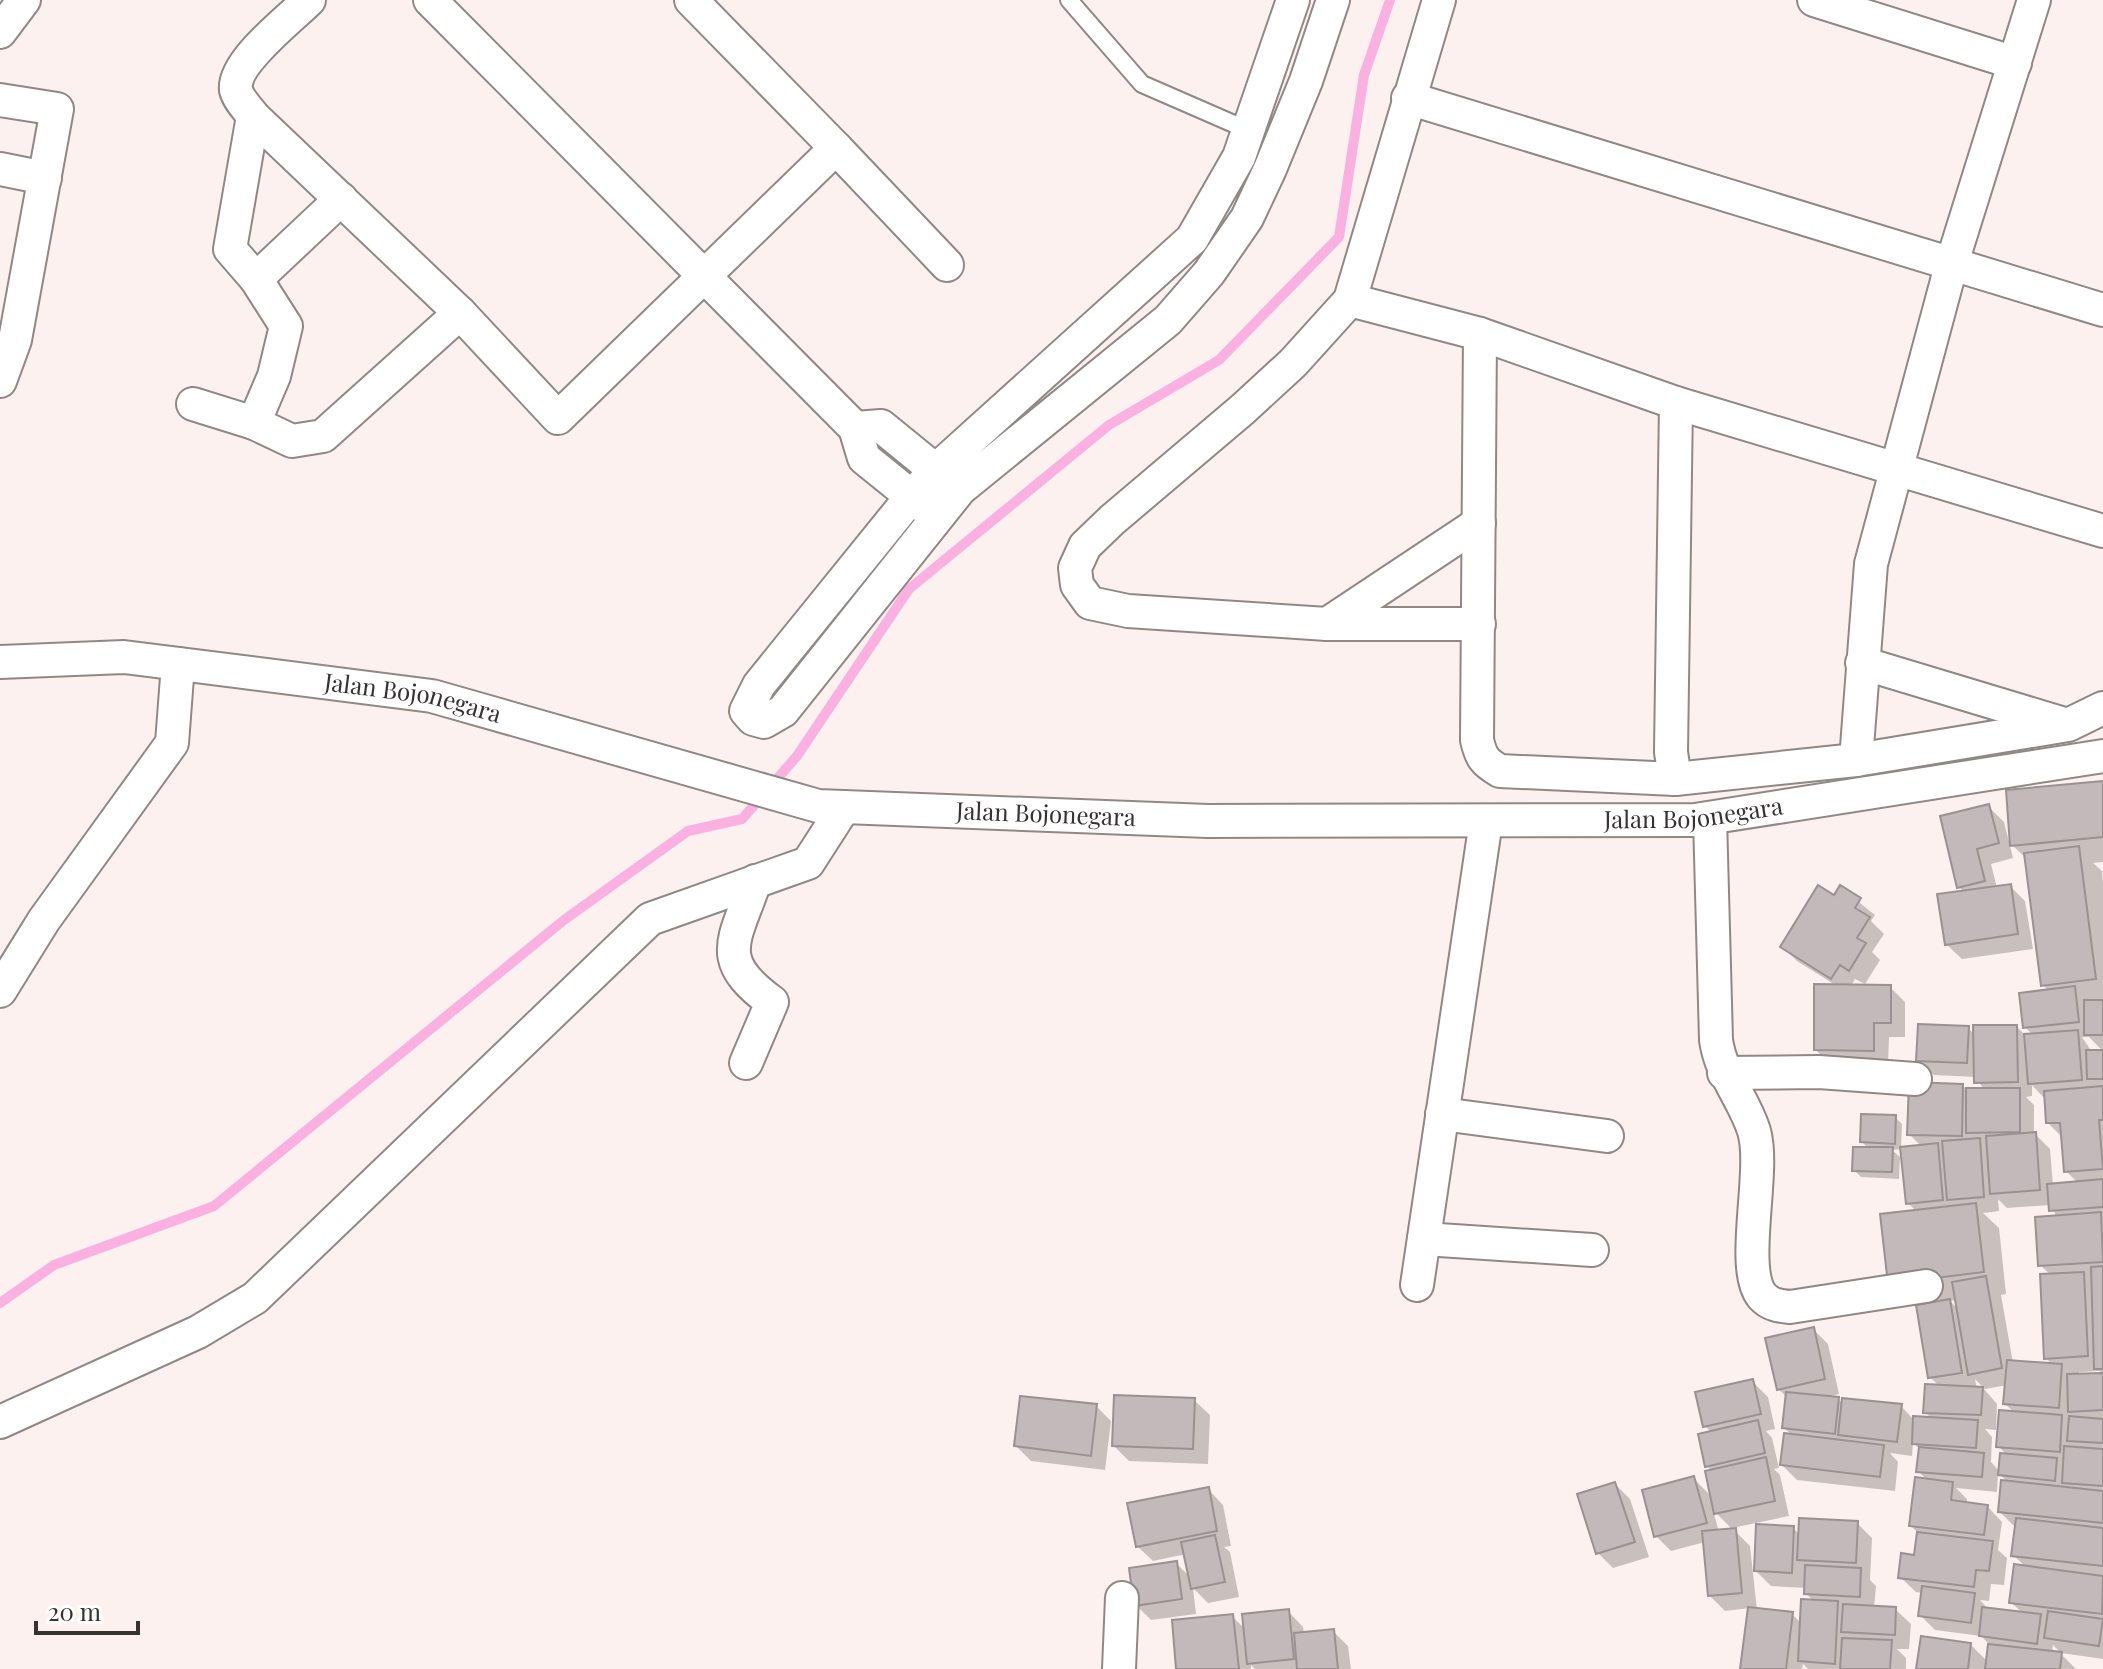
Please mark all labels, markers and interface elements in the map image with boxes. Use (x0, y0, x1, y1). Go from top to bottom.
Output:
street label: Jalan Bojonegara (322, 664, 505, 729)
street label: Jalan Bojonegara (1603, 788, 1785, 834)
street label: Jalan Bojonegara (955, 793, 1136, 832)
scale bar (36, 1585, 138, 1635)
text: 20 m (48, 1595, 101, 1627)

